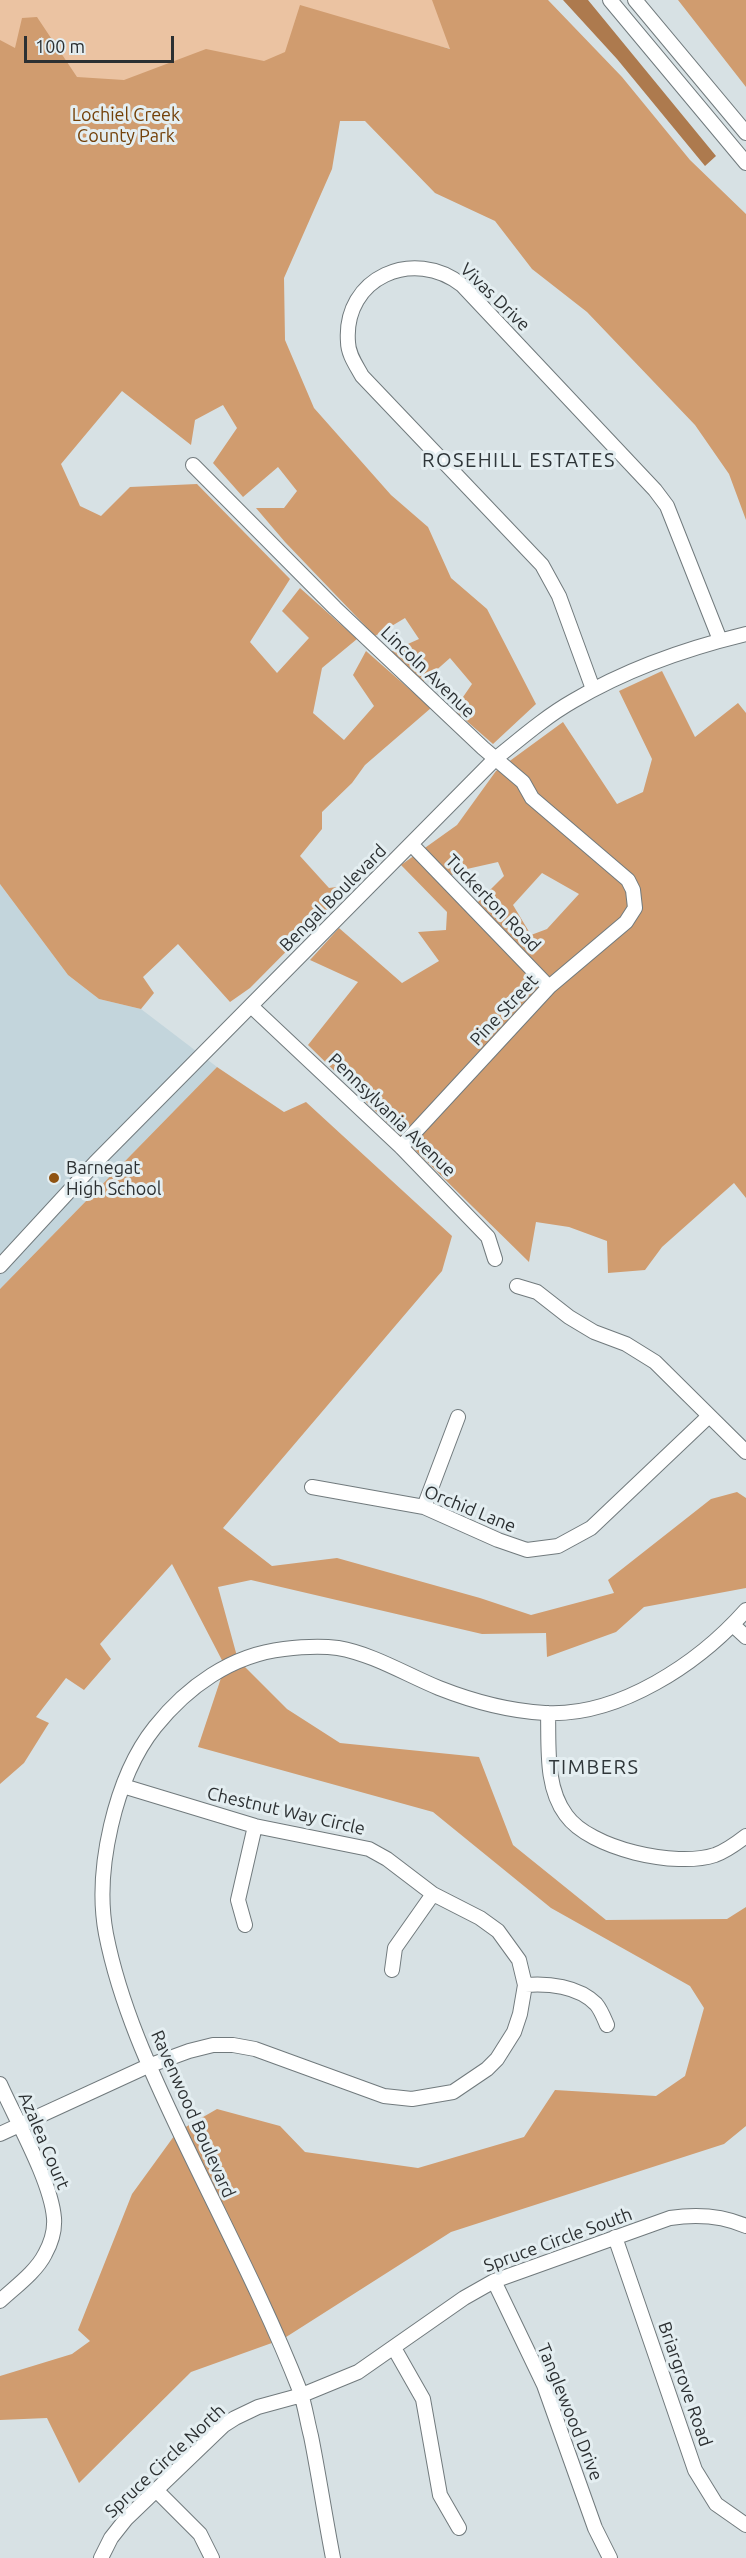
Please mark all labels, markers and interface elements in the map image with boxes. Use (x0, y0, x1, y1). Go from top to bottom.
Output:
scale bar (27, 24, 177, 62)
text: 100 m (35, 36, 85, 56)
park label: Lochiel Creek County Park (72, 104, 180, 146)
street label: Vivas Drive (456, 258, 534, 336)
district label: ROSEHILL ESTATES (422, 448, 616, 472)
street label: Lincoln Avenue (376, 622, 480, 722)
street label: Bengal Boulevard (275, 840, 391, 956)
street label: Tuckerton Road (441, 850, 545, 956)
street label: Pine Street (466, 970, 542, 1050)
street label: Pennsylvania Avenue (324, 1049, 460, 1181)
place label: Barnegat High School (66, 1157, 162, 1200)
marker: Barnegat High School (47, 1171, 61, 1185)
street label: Orchid Lane (421, 1481, 519, 1537)
district label: TIMBERS (549, 1755, 639, 1779)
street label: Chestnut Way Circle (205, 1782, 367, 1840)
street label: Ravenwood Boulevard (146, 2027, 240, 2201)
street label: Azalea Court (14, 2089, 74, 2193)
street label: Spruce Circle South (481, 2203, 635, 2277)
street label: Briargrove Road (654, 2319, 716, 2449)
street label: Tanglewood Drive (533, 2340, 607, 2484)
street label: Spruce Circle North (100, 2400, 230, 2522)

